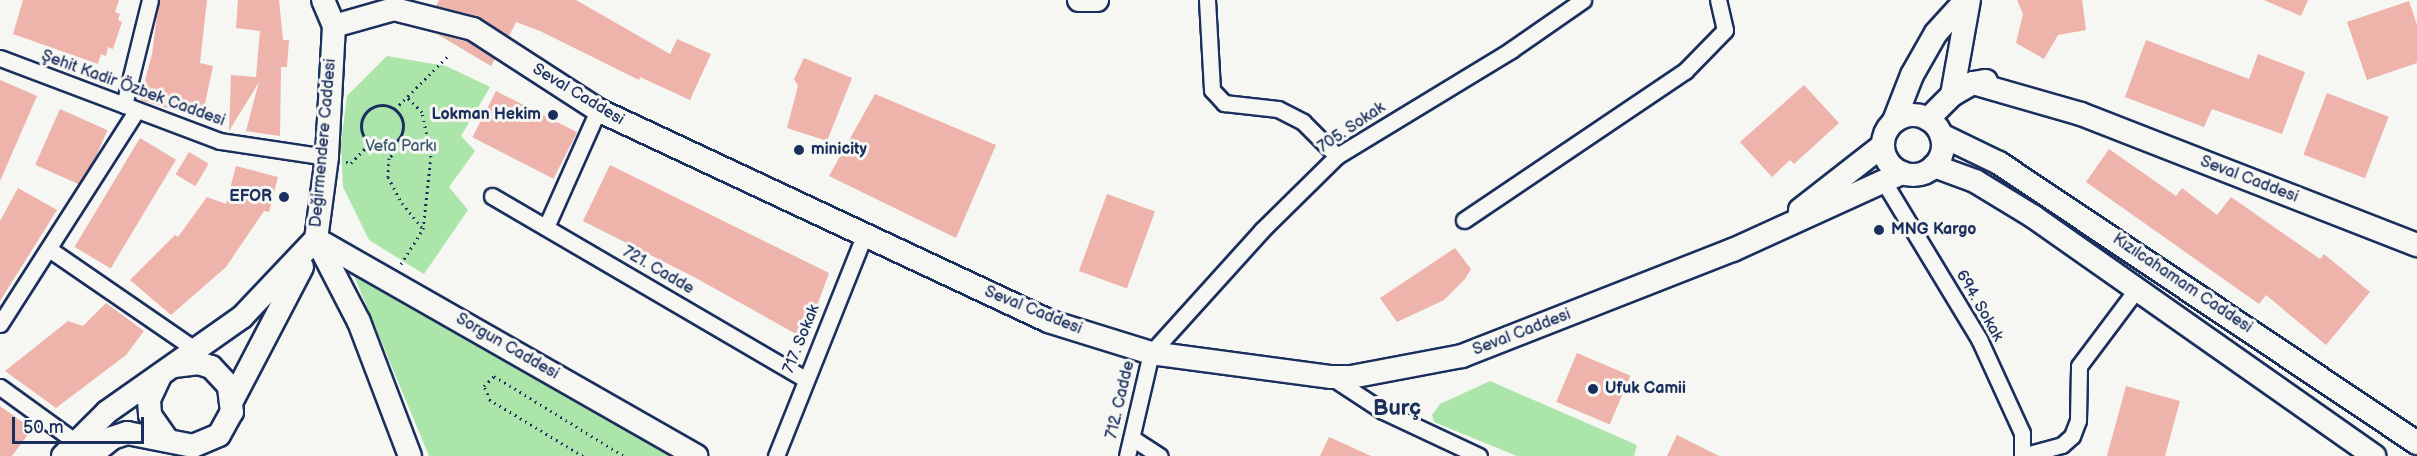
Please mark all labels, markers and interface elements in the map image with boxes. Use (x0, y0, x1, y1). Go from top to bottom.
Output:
street label: Şehit Kadir Özbek Caddesi (39, 47, 227, 131)
street label: Değirmendere Caddesi (307, 58, 341, 228)
street label: Seval Caddesi (529, 60, 627, 130)
street label: 705. Sokak (1315, 98, 1389, 158)
place label: Lokman Hekim (431, 105, 541, 125)
marker: Lokman Hekim (546, 108, 560, 122)
park label: Vefa Parkı (365, 137, 437, 157)
place label: minicity (811, 140, 867, 160)
marker: minicity (792, 143, 806, 157)
street label: Seval Caddesi (2197, 152, 2301, 208)
place label: EFOR (229, 187, 272, 207)
marker: EFOR (277, 190, 291, 204)
place label: MNG Kargo (1891, 220, 1976, 240)
marker: MNG Kargo (1872, 223, 1886, 237)
street label: Kızılcahamam Caddesi (2109, 230, 2255, 338)
street label: 721. Cadde (619, 243, 697, 299)
street label: 694. Sokak (1951, 267, 2007, 345)
street label: Seval Caddesi (981, 283, 1085, 339)
street label: 717. Sokak (780, 302, 824, 376)
street label: Seval Caddesi (1470, 305, 1574, 361)
street label: Sorgun Caddesi (452, 310, 562, 384)
street label: 712. Cadde (1103, 359, 1139, 441)
place label: Ufuk Camii (1605, 379, 1686, 399)
marker: Ufuk Camii (1586, 382, 1600, 396)
district label: Burç (1373, 396, 1421, 422)
scale bar (15, 405, 147, 443)
text: 50 m (23, 417, 64, 438)

